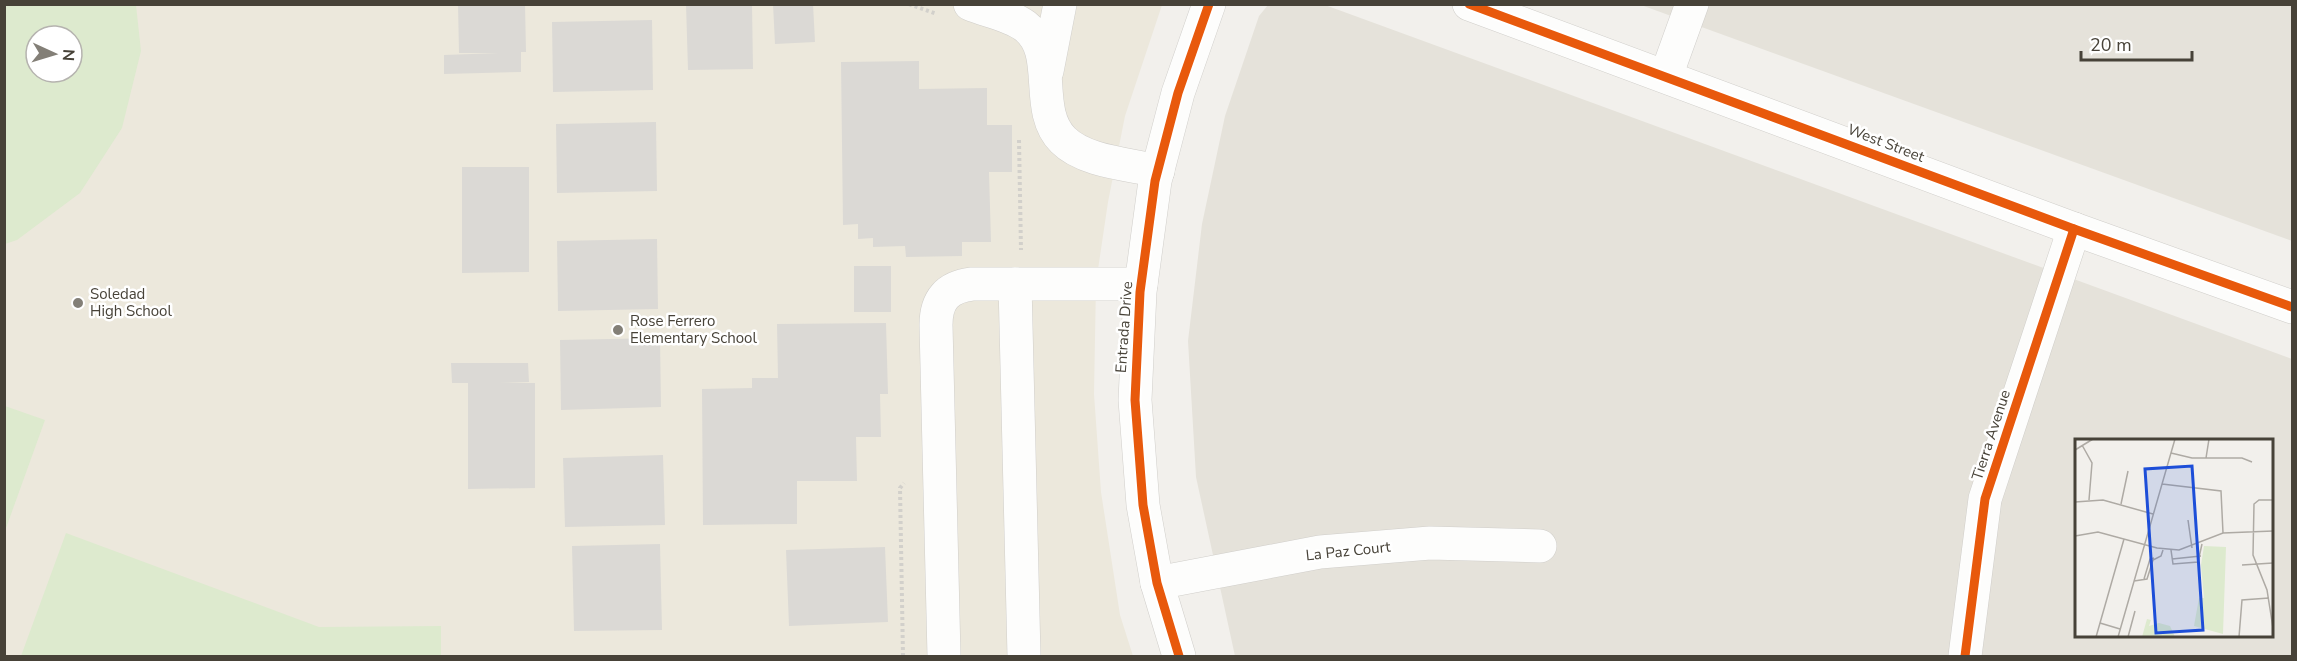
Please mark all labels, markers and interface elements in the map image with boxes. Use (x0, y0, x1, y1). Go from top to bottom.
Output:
north arrow (24, 24, 84, 84)
scale bar (2081, 24, 2192, 62)
text: 20 m (2090, 33, 2132, 57)
text: N (57, 48, 79, 62)
street label: West Street (1845, 119, 1928, 167)
street label: Entrada Drive (1111, 280, 1137, 374)
place label: Soledad High School (90, 284, 172, 321)
marker: Soledad High School (71, 296, 85, 310)
place label: Rose Ferrero Elementary School (630, 311, 757, 348)
marker: Rose Ferrero Elementary School (611, 323, 625, 337)
street label: Tierra Avenue (1967, 387, 2015, 483)
inset map (2075, 439, 2273, 637)
street label: La Paz Court (1305, 537, 1392, 565)

